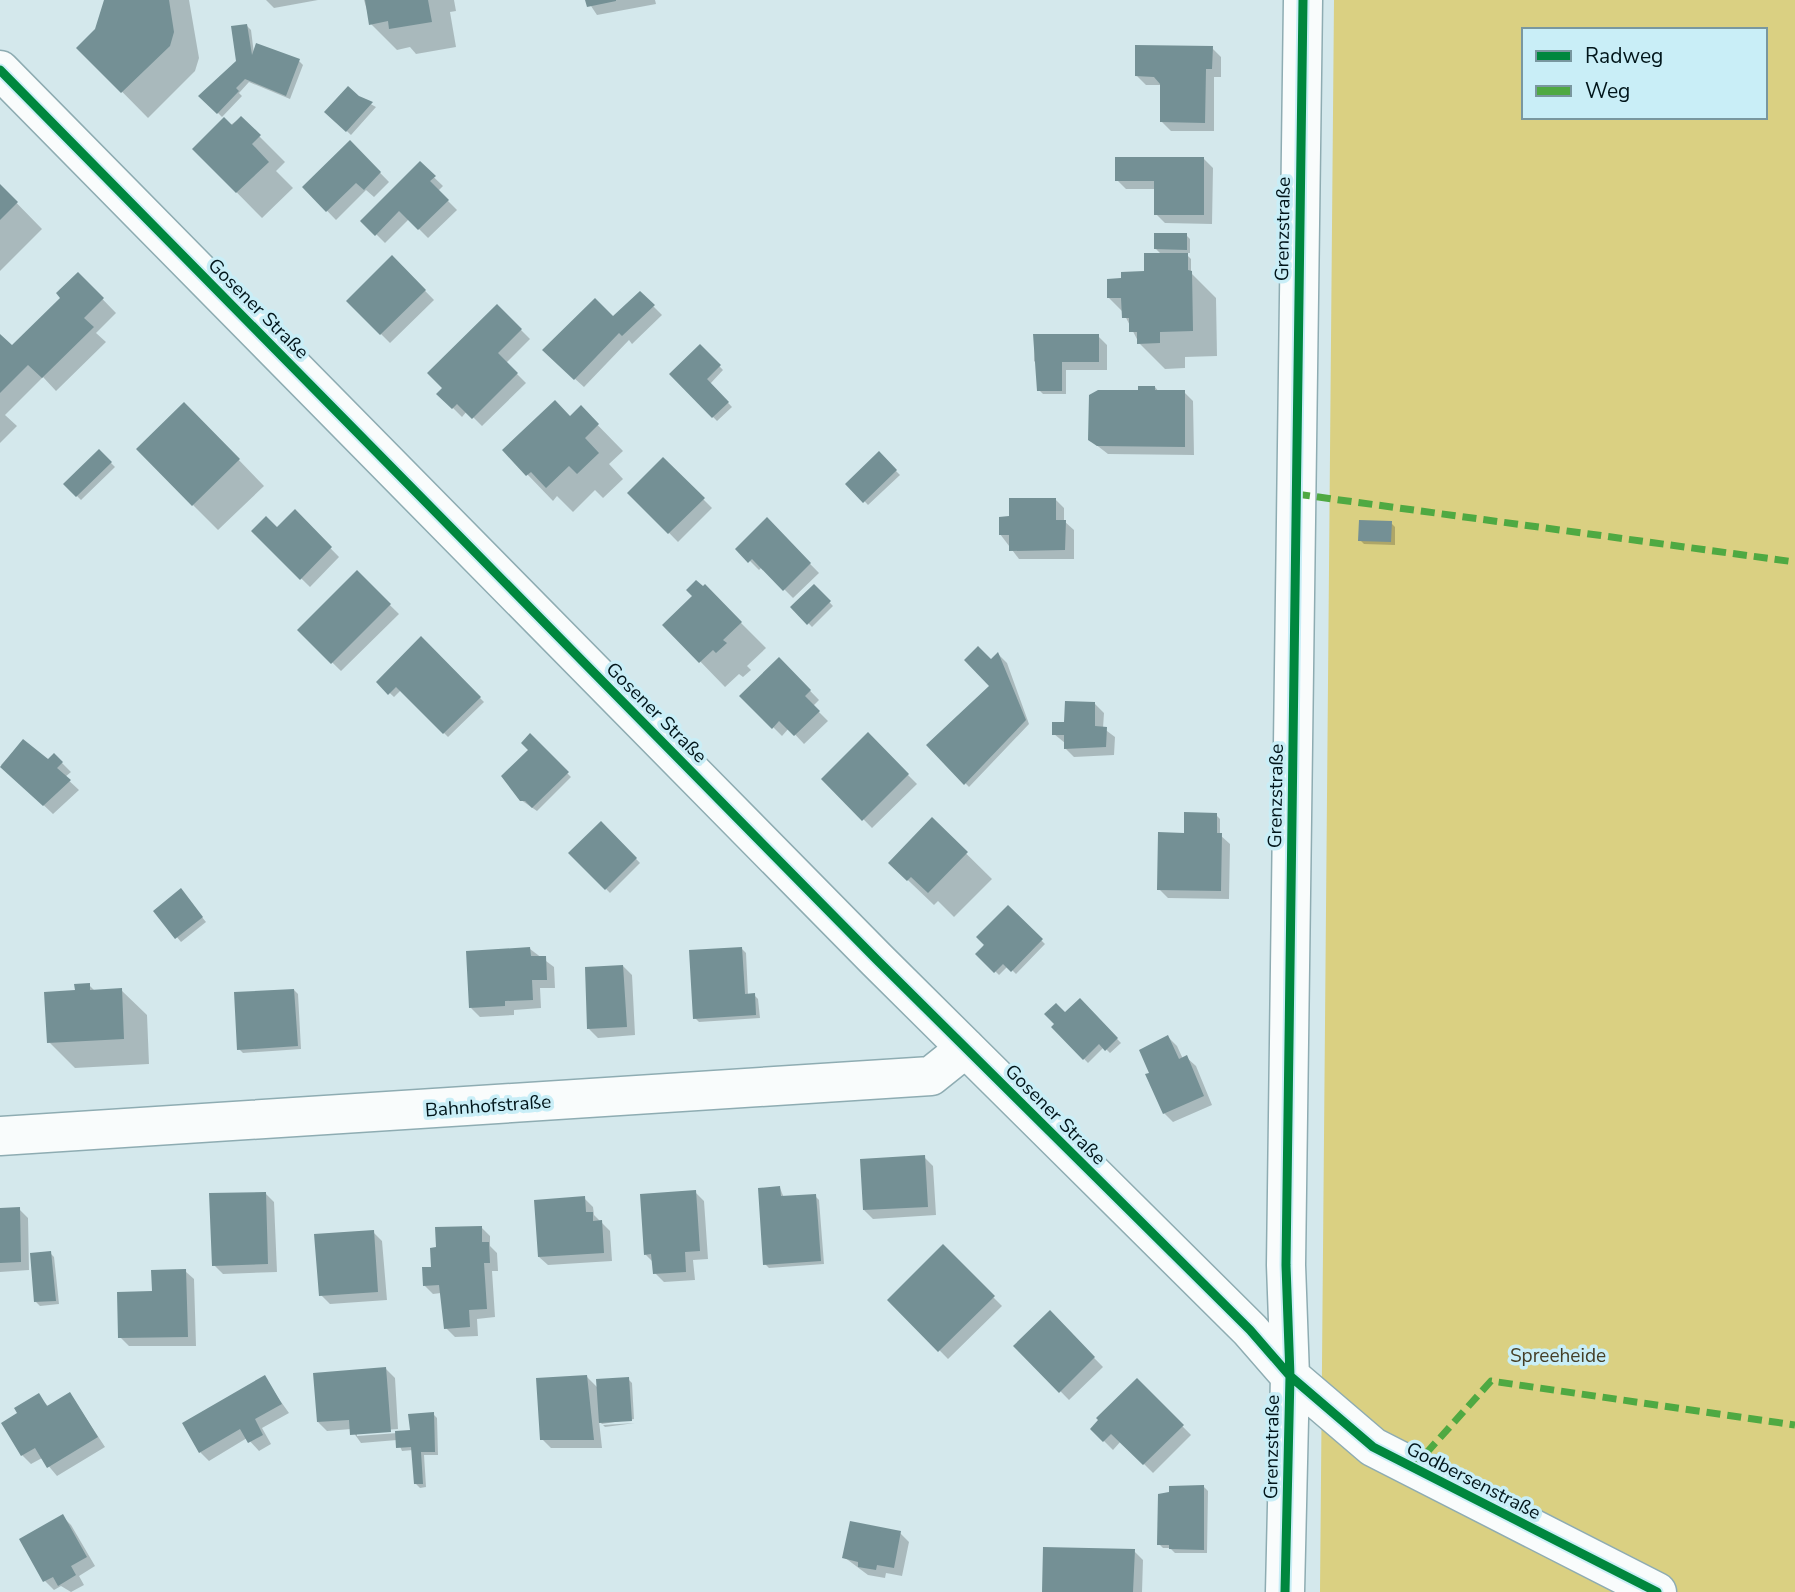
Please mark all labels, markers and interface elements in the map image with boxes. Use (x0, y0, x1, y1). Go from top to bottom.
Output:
legend (1522, 28, 1767, 119)
text: Radweg (1585, 42, 1663, 70)
text: Weg (1585, 77, 1630, 105)
street label: Grenzstraße (1269, 177, 1297, 281)
street label: Gosener Straße (202, 252, 315, 365)
street label: Gosener Straße (600, 656, 713, 769)
street label: Grenzstraße (1262, 744, 1290, 848)
street label: Gosener Straße (999, 1058, 1112, 1171)
street label: Bahnhofstraße (424, 1089, 552, 1123)
park label: Spreeheide (1510, 1343, 1606, 1369)
street label: Grenzstraße (1258, 1395, 1286, 1499)
street label: Godbersenstraße (1402, 1436, 1545, 1526)

